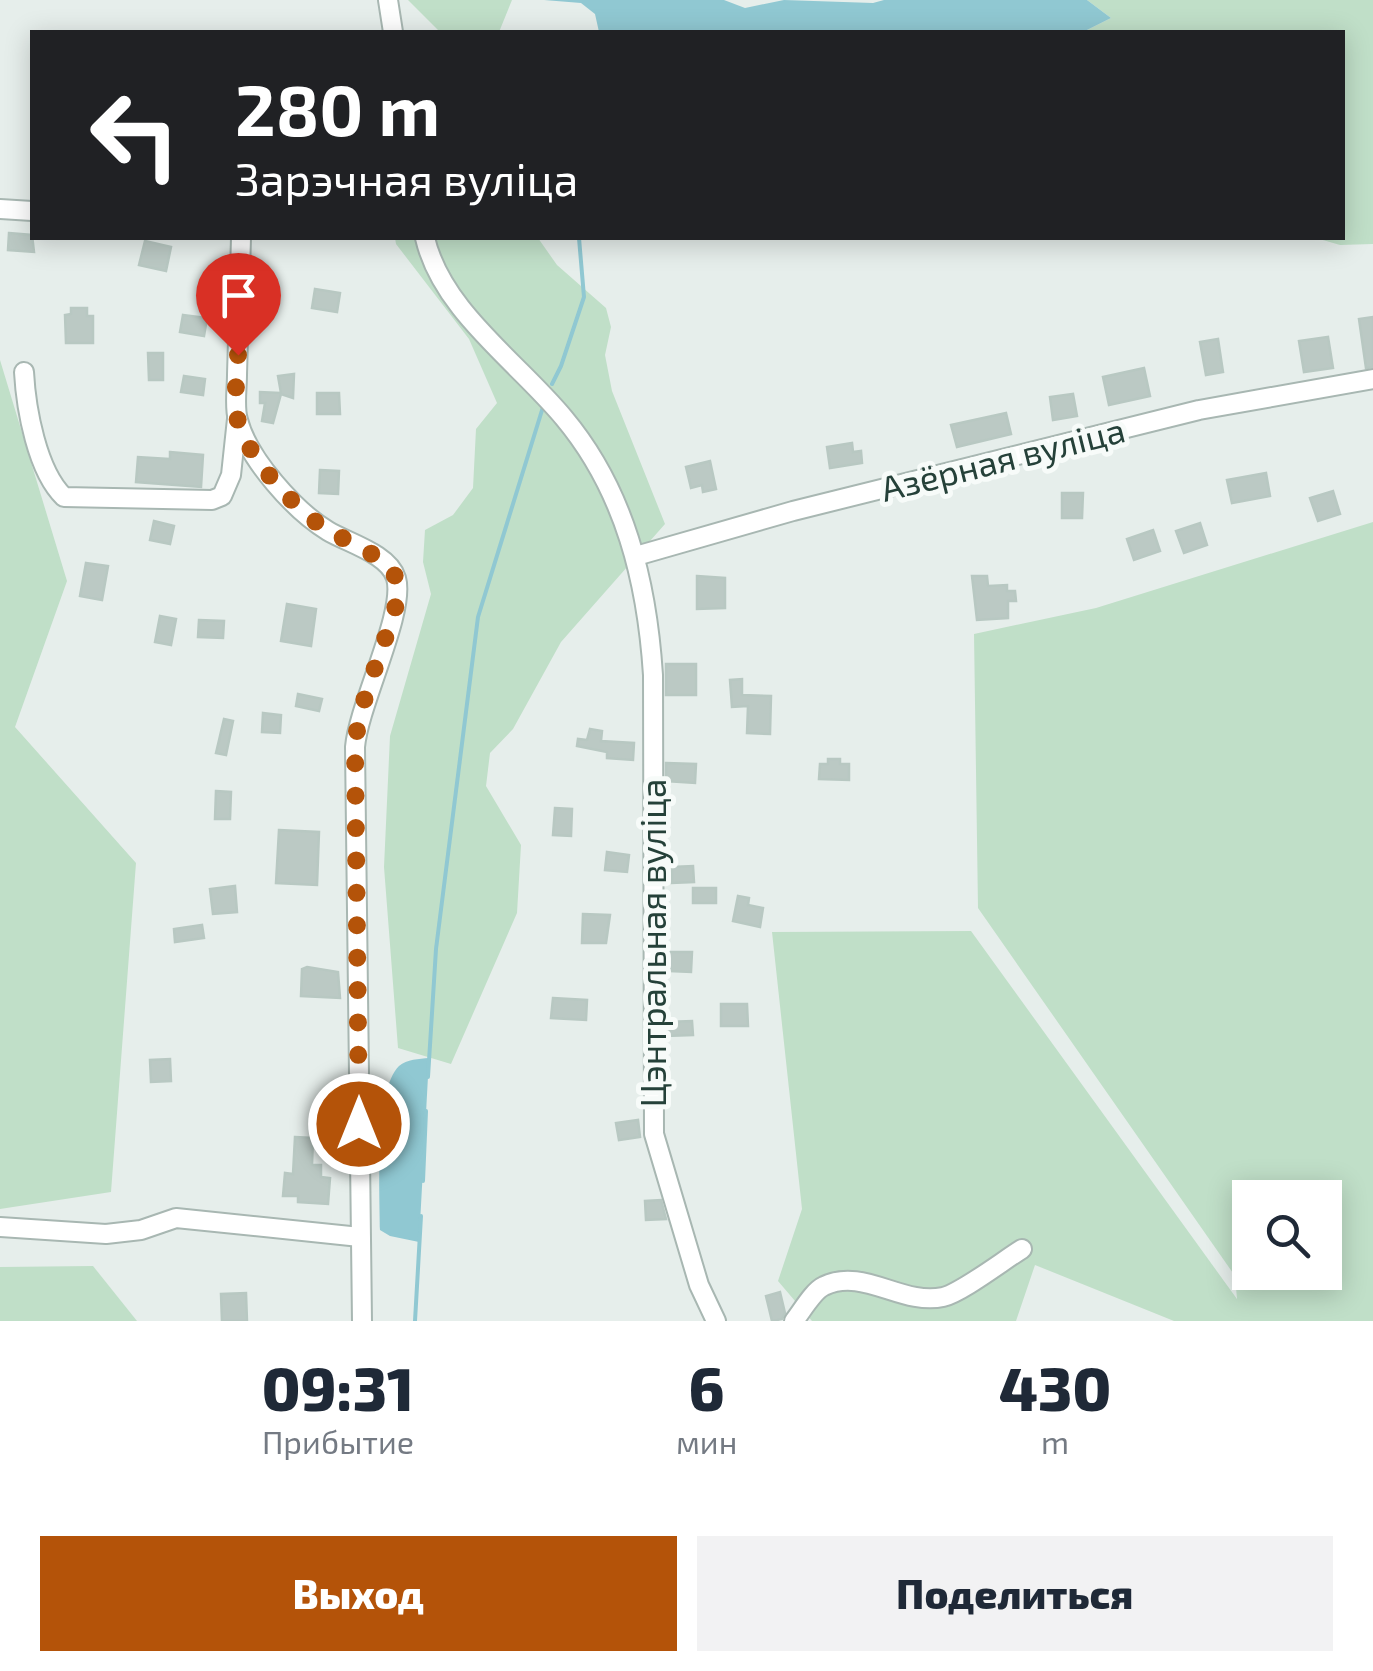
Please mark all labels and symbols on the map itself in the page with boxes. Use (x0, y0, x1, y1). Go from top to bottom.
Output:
pin (196, 253, 281, 356)
street label: Азёрная вуліца (876, 407, 1129, 510)
street label: Цэнтральная вуліца (631, 779, 674, 1107)
position arrow (307, 1072, 411, 1176)

